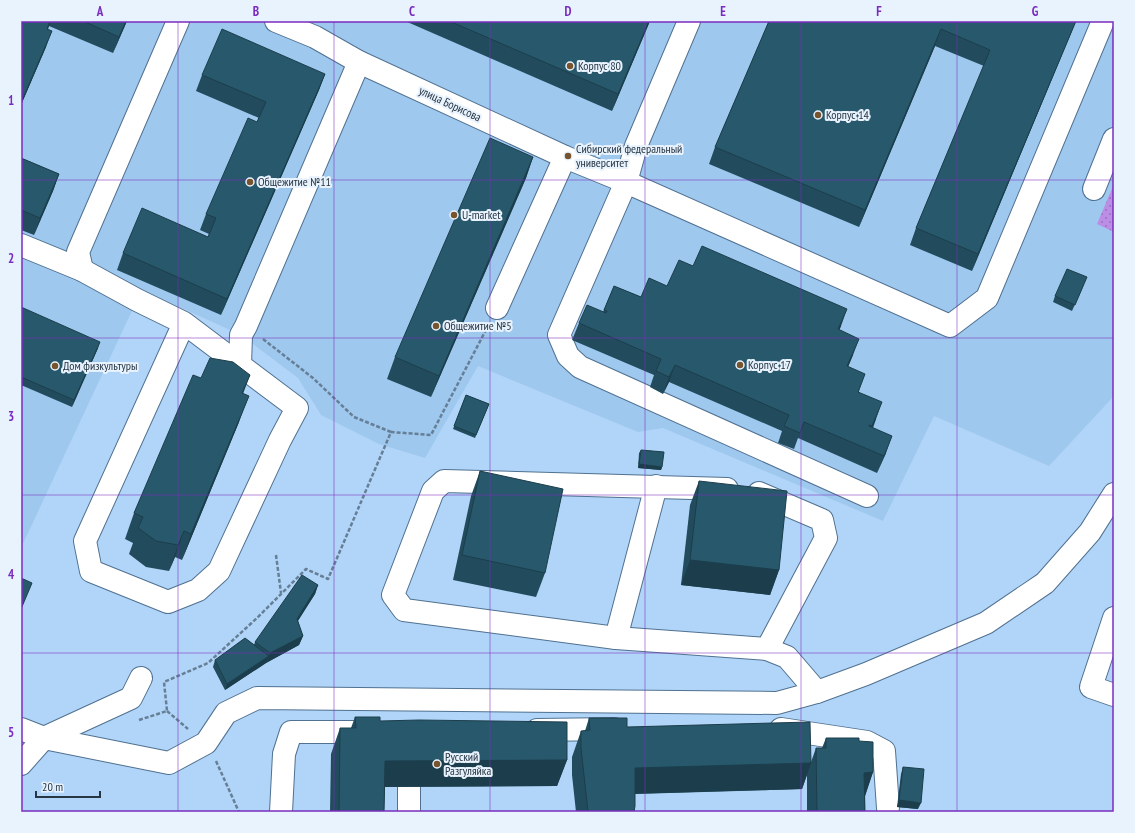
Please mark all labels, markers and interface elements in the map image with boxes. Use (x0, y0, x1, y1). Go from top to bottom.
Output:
text: A (96, 3, 104, 20)
text: B (253, 3, 259, 20)
text: C (409, 3, 415, 20)
text: D (565, 3, 572, 20)
text: E (720, 3, 726, 20)
text: F (876, 3, 882, 20)
text: G (1032, 3, 1039, 20)
place label: Корпус 80 (578, 58, 621, 73)
marker: Корпус 80 (565, 61, 575, 71)
street label: улица Борисова (417, 83, 484, 125)
text: 1 (8, 92, 14, 109)
place label: Корпус 14 (826, 107, 870, 122)
marker: Корпус 14 (813, 110, 823, 120)
place label: Сибирский федеральный университет (576, 141, 682, 170)
marker: Сибирский федеральный университет (563, 151, 573, 161)
place label: Общежитие №11 (258, 174, 331, 189)
marker: Общежитие №11 (245, 177, 255, 187)
place label: U-market (462, 207, 501, 222)
marker: U-market (449, 210, 459, 220)
text: 2 (8, 250, 14, 267)
place label: Общежитие №5 (444, 318, 512, 333)
marker: Общежитие №5 (431, 321, 441, 331)
place label: Корпус 17 (748, 357, 791, 372)
place label: Дом физкультуры (63, 358, 137, 373)
marker: Корпус 17 (735, 360, 745, 370)
marker: Дом физкультуры (50, 361, 60, 371)
text: 3 (8, 408, 14, 425)
text: 4 (8, 566, 15, 583)
text: 5 (8, 724, 14, 741)
place label: Русский Разгуляйка (445, 749, 491, 778)
marker: Русский Разгуляйка (432, 759, 442, 769)
scale bar (36, 773, 100, 799)
text: 20 m (42, 779, 63, 794)

